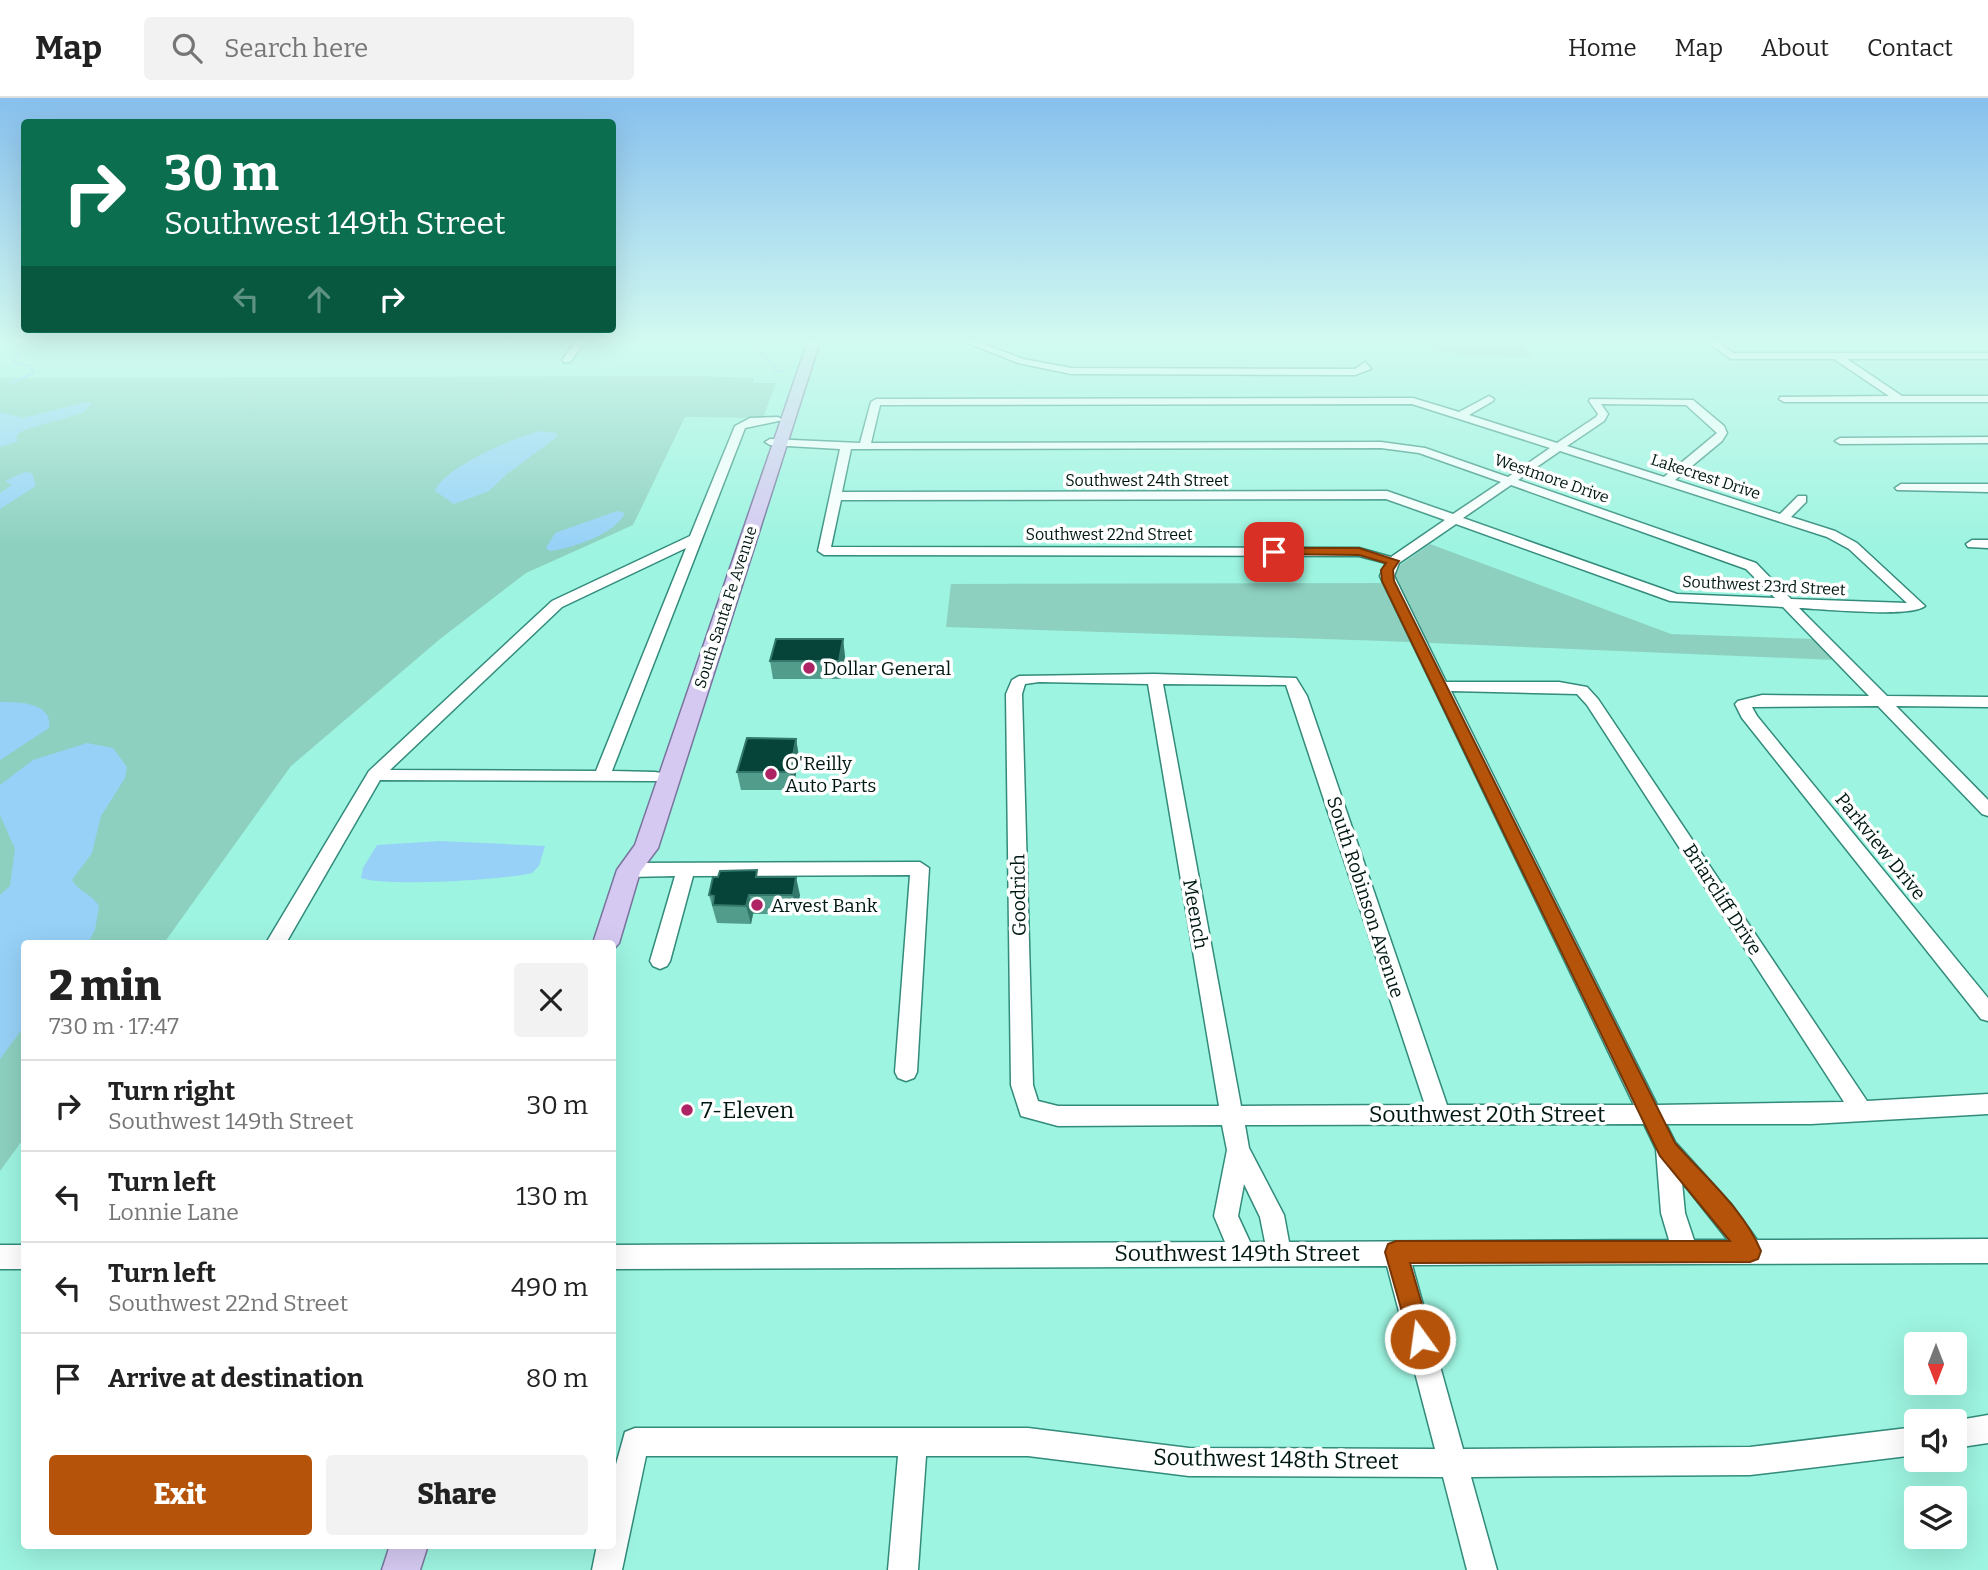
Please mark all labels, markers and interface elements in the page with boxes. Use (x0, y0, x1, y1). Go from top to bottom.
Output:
search box (144, 17, 634, 80)
text: Map (35, 28, 102, 68)
icon: search (168, 29, 206, 67)
text: Search here (224, 33, 368, 64)
text: Home (1568, 34, 1637, 62)
text: Map (1675, 34, 1723, 62)
text: About (1761, 34, 1829, 62)
text: Contact (1867, 34, 1953, 62)
text: 30 m (164, 144, 279, 203)
icon: right (49, 147, 140, 238)
text: Southwest 149th Street (164, 204, 506, 242)
icon: left (227, 280, 265, 318)
icon: ahead (300, 280, 338, 318)
icon: right (373, 280, 411, 318)
street label: Westmore Drive (1492, 450, 1612, 507)
street label: Lakecrest Drive (1649, 450, 1763, 503)
street label: Southwest 24th Street (1065, 471, 1229, 490)
pin (1244, 522, 1304, 582)
street label: South Santa Fe Avenue (690, 524, 761, 691)
street label: Southwest 22nd Street (1026, 525, 1193, 544)
icon: arrive (1255, 533, 1293, 571)
street label: Southwest 23rd Street (1682, 572, 1846, 599)
place label: Dollar General (823, 657, 951, 680)
marker: Dollar General (801, 660, 817, 676)
place label: O'Reilly Auto Parts (785, 752, 876, 797)
marker: O'Reilly Auto Parts (763, 766, 779, 782)
street label: Parkview Drive (1830, 788, 1931, 905)
street label: South Robinson Avenue (1322, 794, 1409, 1001)
street label: Briarcliff Drive (1678, 839, 1767, 959)
street label: Goodrich (1006, 854, 1031, 936)
street label: Meench (1178, 877, 1213, 951)
place label: Arvest Bank (771, 894, 878, 917)
marker: Arvest Bank (749, 897, 765, 913)
text: 2 min (49, 961, 161, 1011)
button: close (514, 963, 588, 1037)
text: 730 m · 17:47 (49, 1012, 179, 1040)
text: Turn right (108, 1076, 235, 1107)
icon: right (49, 1087, 87, 1125)
text: 30 m (527, 1090, 588, 1121)
place label: 7-Eleven (701, 1096, 794, 1124)
street label: Southwest 20th Street (1369, 1100, 1605, 1128)
marker: 7-Eleven (679, 1102, 695, 1118)
text: Southwest 149th Street (108, 1107, 353, 1135)
text: Turn left (108, 1167, 216, 1198)
icon: left (49, 1178, 87, 1216)
text: 130 m (516, 1181, 588, 1212)
text: Lonnie Lane (108, 1198, 239, 1226)
street label: Southwest 149th Street (1114, 1239, 1360, 1267)
text: Turn left (108, 1258, 216, 1289)
icon: left (49, 1269, 87, 1307)
text: 490 m (511, 1272, 588, 1303)
text: Southwest 22nd Street (108, 1289, 348, 1317)
position arrow (1383, 1302, 1457, 1376)
north arrow (1904, 1332, 1967, 1395)
map controls (1904, 1332, 1967, 1549)
icon: arrive (49, 1360, 87, 1398)
text: Arrive at destination (108, 1363, 363, 1394)
text: 80 m (526, 1363, 588, 1394)
button: sound (1904, 1409, 1967, 1472)
street label: Southwest 148th Street (1153, 1443, 1399, 1475)
button: Exit (49, 1455, 312, 1535)
button: Share (326, 1455, 588, 1535)
button: layers (1904, 1486, 1967, 1549)

